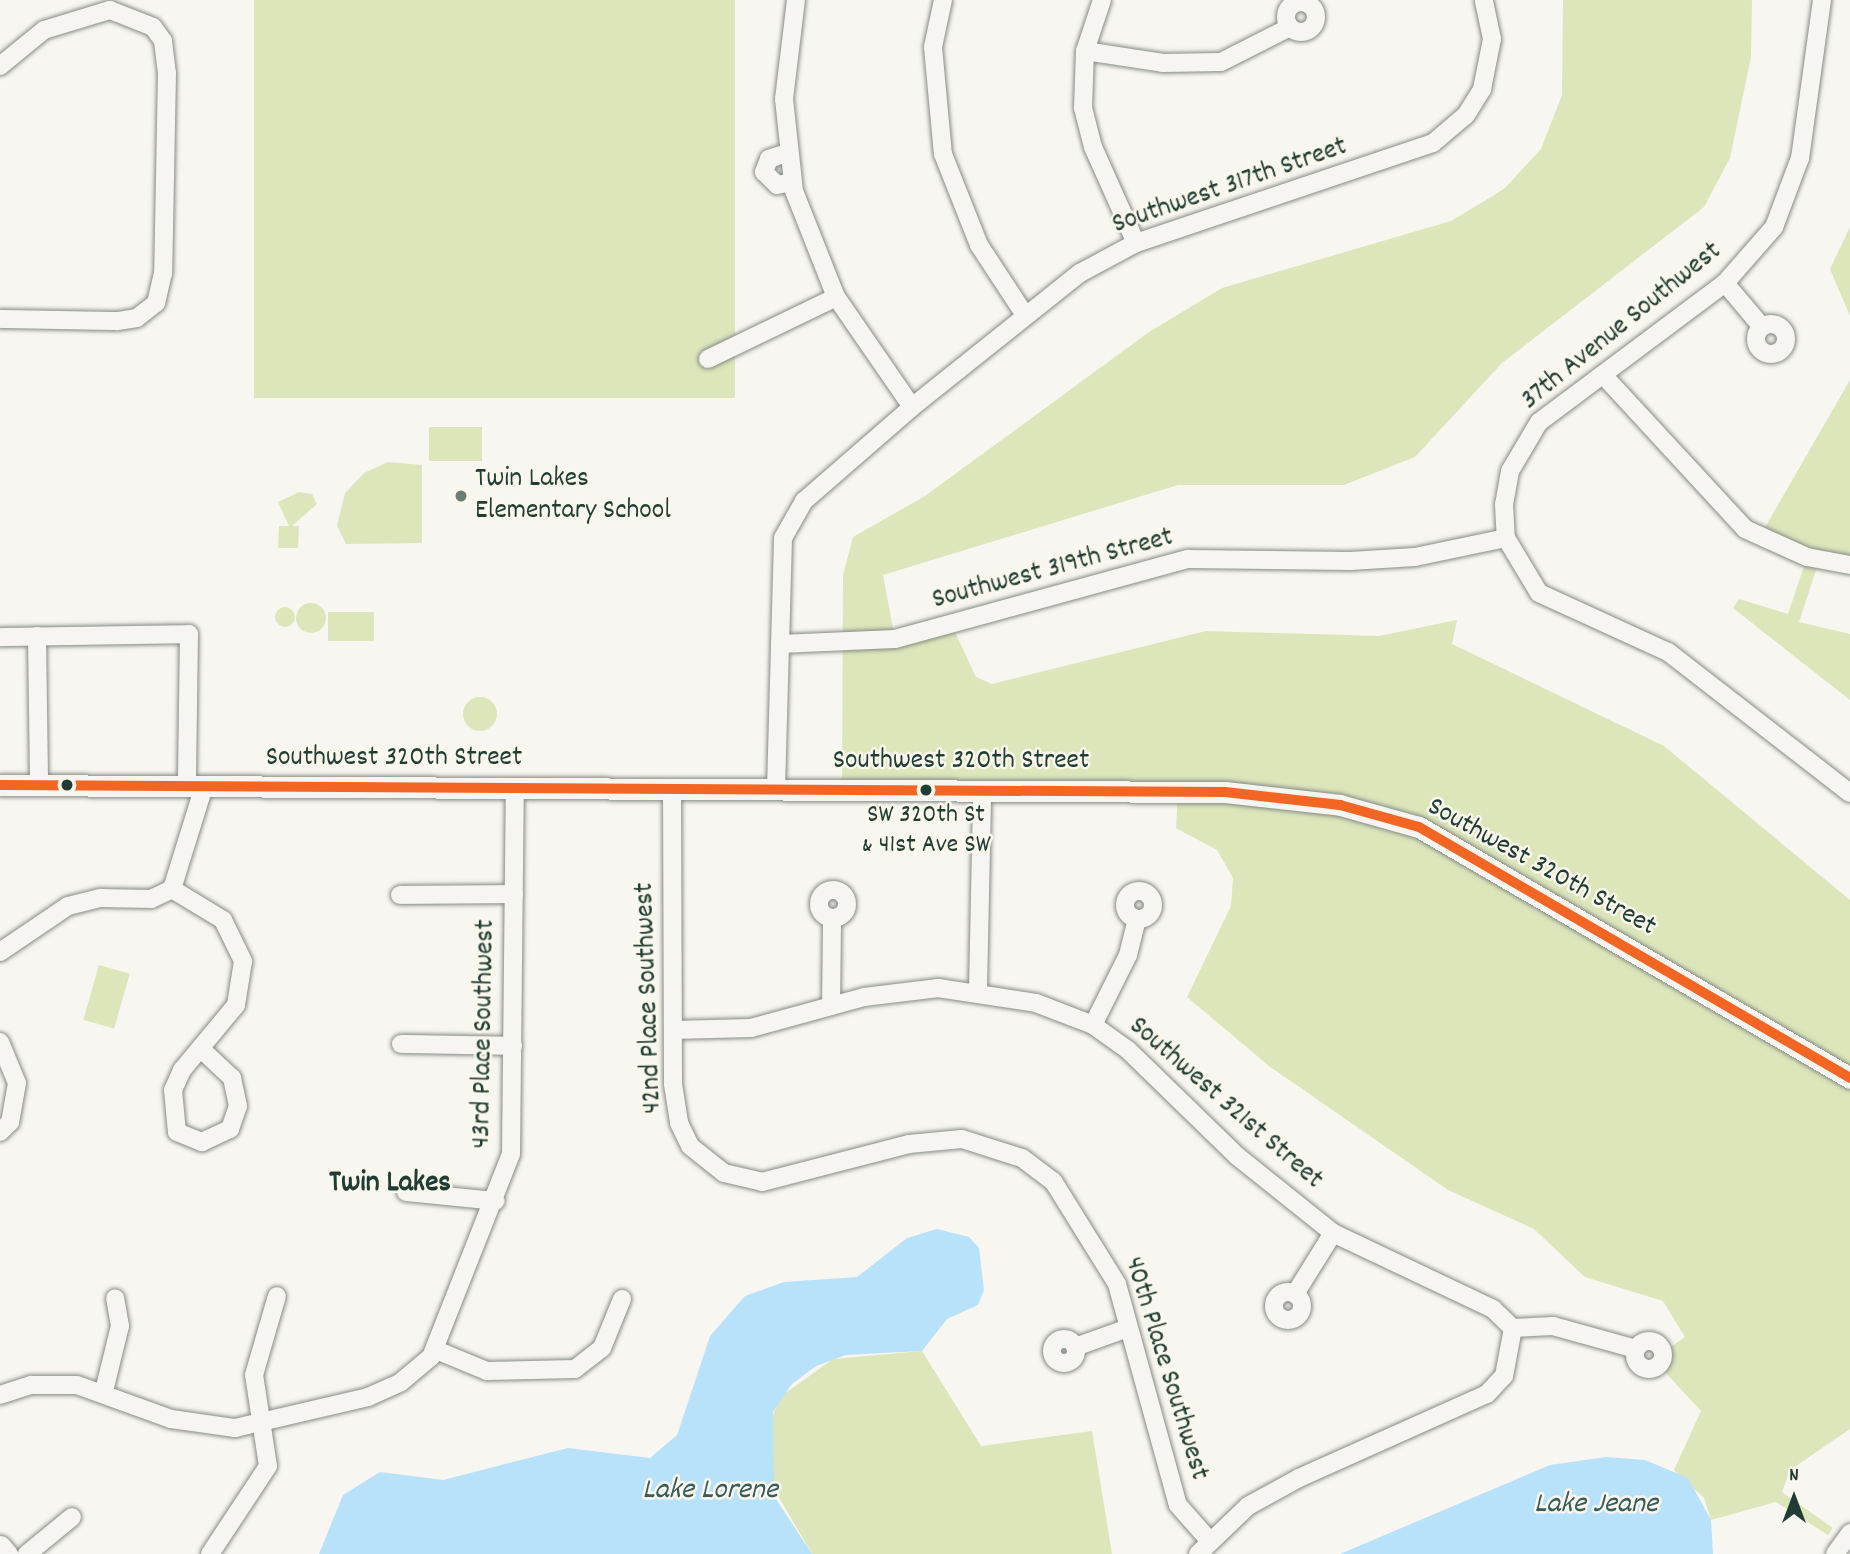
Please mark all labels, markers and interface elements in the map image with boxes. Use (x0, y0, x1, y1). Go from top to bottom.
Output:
street label: Southwest 317th Street (1108, 131, 1352, 243)
street label: 37th Avenue Southwest (1515, 236, 1729, 418)
place label: Twin Lakes Elementary School (475, 463, 671, 529)
marker: Twin Lakes Elementary School (453, 488, 469, 504)
street label: Southwest 319th Street (929, 522, 1177, 618)
street label: Southwest 320th Street (266, 742, 522, 776)
street label: Southwest 320th Street (833, 745, 1089, 779)
unlabelled marker (60, 778, 74, 792)
marker: SW 320th St & 41st Ave SW (919, 783, 933, 797)
street label: Southwest 320th Street (1421, 791, 1661, 945)
place label: SW 320th St & 41st Ave SW (861, 800, 991, 862)
street label: 42nd Place Southwest (629, 882, 671, 1114)
street label: 43rd Place Southwest (466, 919, 504, 1149)
street label: Southwest 321st Street (1121, 1011, 1329, 1197)
district label: Twin Lakes (329, 1167, 451, 1203)
street label: 40th Place Southwest (1115, 1253, 1215, 1485)
north arrow (1759, 1463, 1829, 1533)
text: N (1789, 1463, 1799, 1490)
water label: Lake Lorene (642, 1474, 778, 1510)
water label: Lake Jeane (1534, 1488, 1658, 1524)

